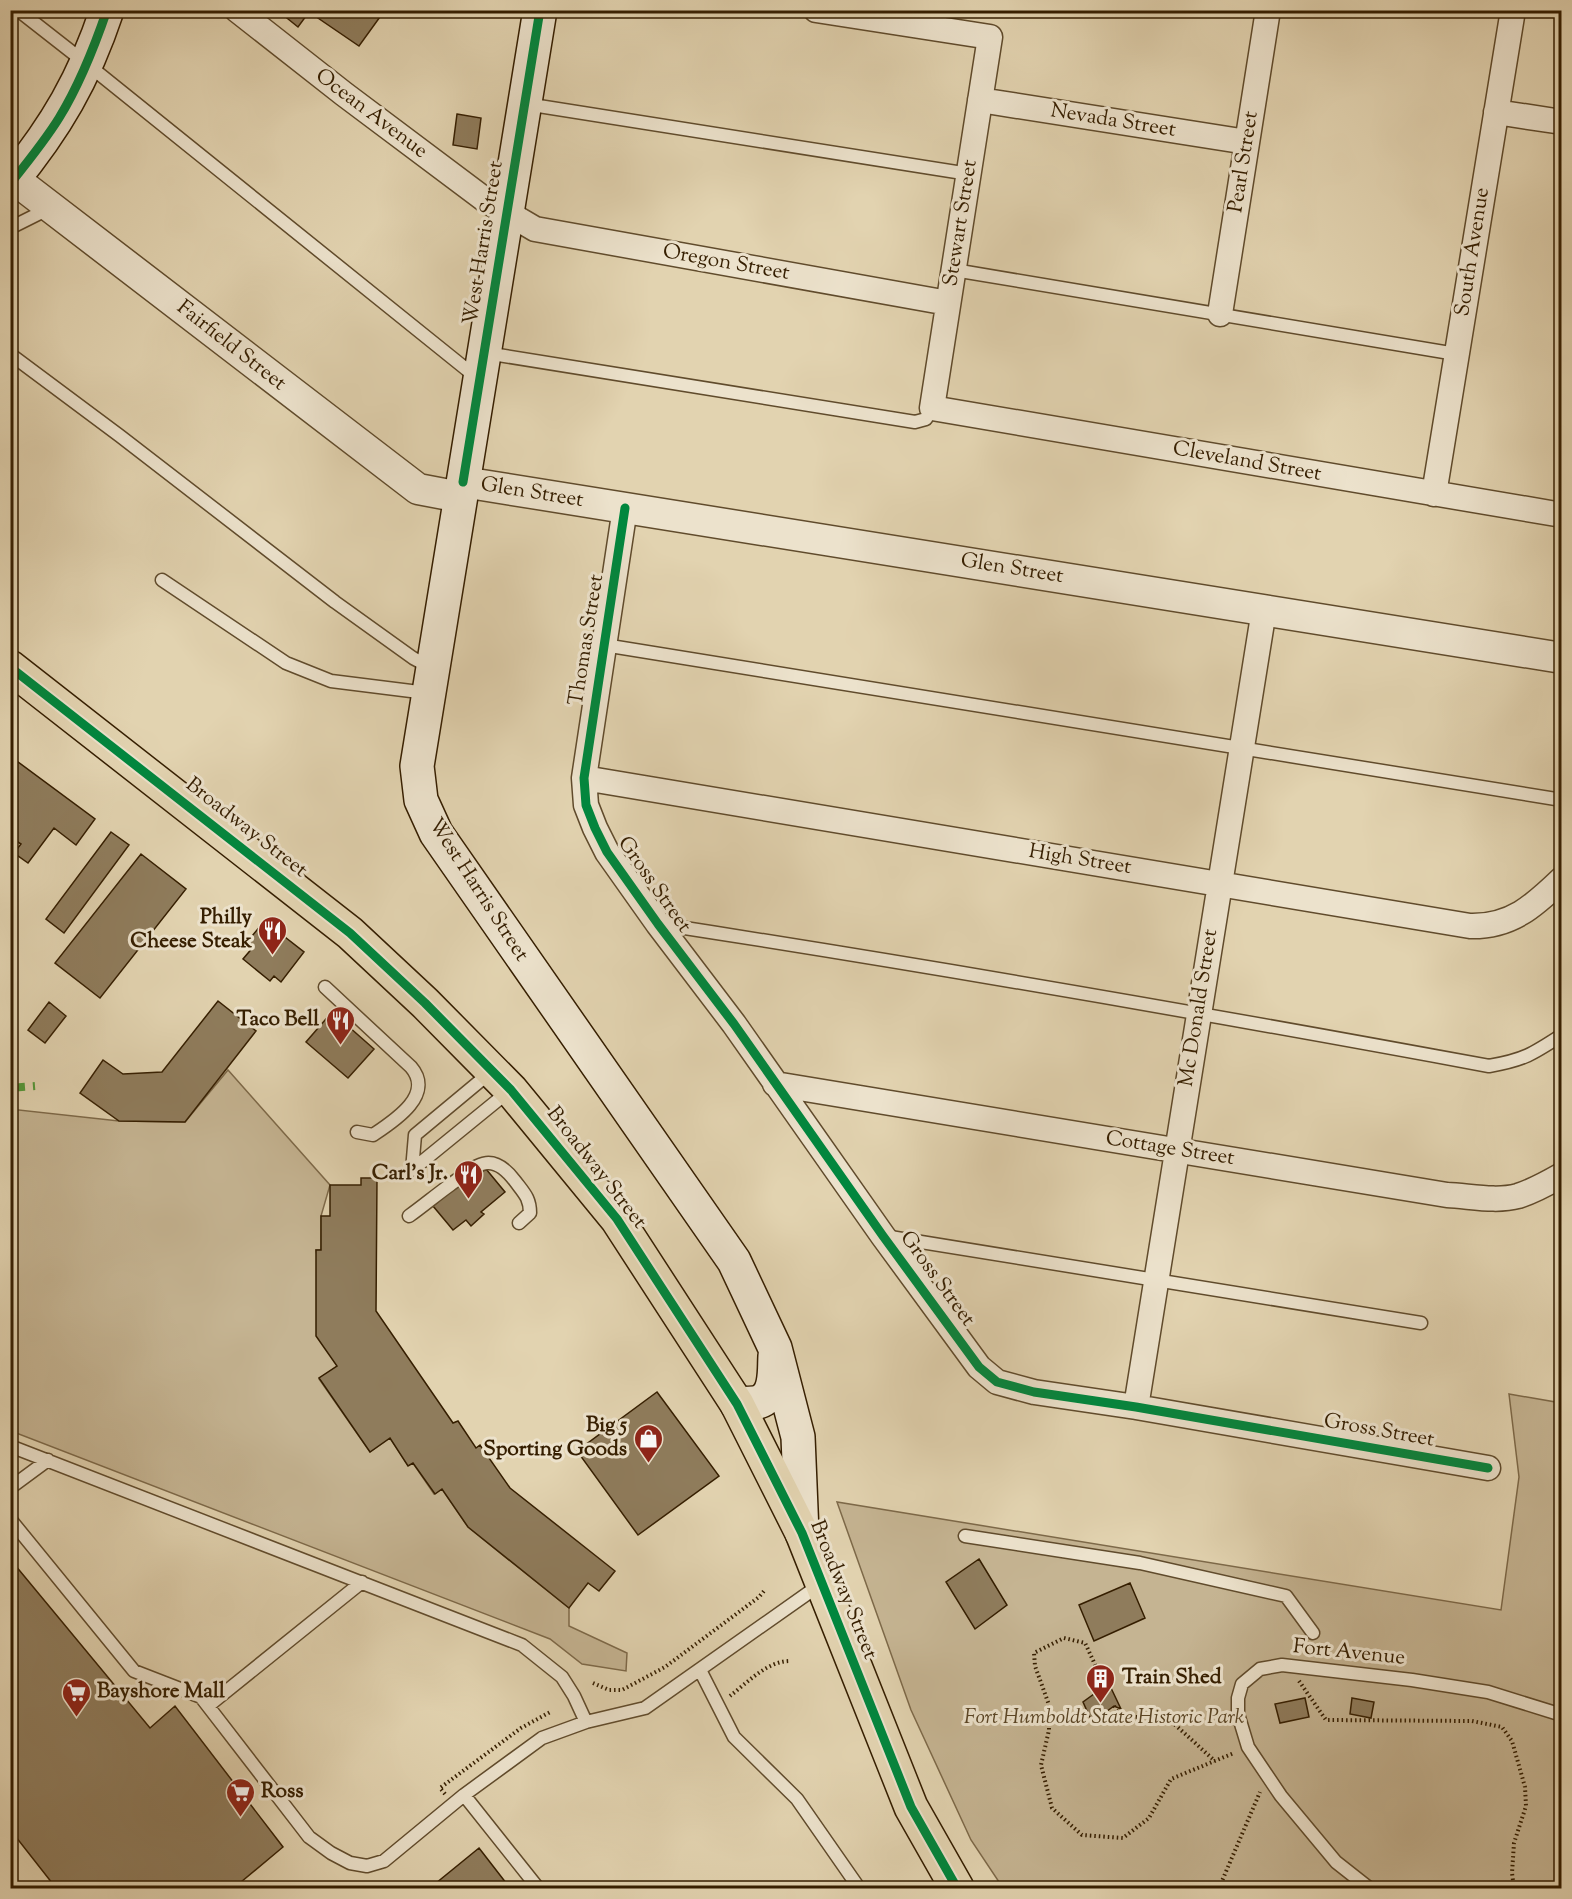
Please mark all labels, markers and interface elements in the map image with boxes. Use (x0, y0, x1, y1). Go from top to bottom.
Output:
street label: Ocean Avenue (308, 62, 434, 166)
street label: Nevada Street (1048, 96, 1178, 146)
street label: Pearl Street (1221, 109, 1267, 215)
street label: Stewart Street (936, 157, 986, 289)
street label: West Harris Street (456, 159, 512, 327)
street label: South Avenue (1448, 185, 1498, 319)
street label: Oregon Street (660, 237, 792, 289)
street label: Fairfield Street (170, 294, 292, 398)
street label: Cleveland Street (1170, 434, 1324, 490)
street label: Glen Street (478, 470, 586, 516)
street label: Glen Street (958, 546, 1066, 592)
street label: Thomas Street (562, 572, 612, 708)
street label: Broadway Street (178, 771, 314, 885)
street label: West Harris Street (420, 812, 536, 968)
street label: Gross Street (610, 831, 698, 939)
street label: High Street (1026, 837, 1134, 883)
place label: Philly Cheese Steak (130, 903, 253, 957)
restaurant icon: Philly Cheese Steak (257, 914, 289, 956)
street label: Mc Donald Street (1172, 927, 1226, 1089)
restaurant icon: Taco Bell (324, 1004, 356, 1046)
place label: Taco Bell (237, 1005, 319, 1035)
street label: Broadway Street (539, 1100, 653, 1236)
street label: Cottage Street (1103, 1124, 1237, 1174)
restaurant icon: Carl's Jr. (453, 1158, 485, 1200)
place label: Carl's Jr. (372, 1159, 448, 1189)
street label: Gross Street (892, 1225, 982, 1333)
street label: Gross Street (1321, 1407, 1437, 1455)
place label: Big 5 Sporting Goods (483, 1411, 628, 1465)
shop icon: Big 5 Sporting Goods (632, 1422, 664, 1464)
street label: Broadway Street (801, 1516, 885, 1664)
street label: Fort Avenue (1291, 1632, 1407, 1674)
building icon: Train Shed (1085, 1662, 1117, 1704)
place label: Train Shed (1122, 1663, 1222, 1693)
supermarket icon: Bayshore Mall (60, 1676, 92, 1718)
place label: Bayshore Mall (97, 1677, 225, 1707)
park label: Fort Humboldt State Historic Park (964, 1703, 1245, 1733)
supermarket icon: Ross (224, 1776, 256, 1818)
place label: Ross (261, 1777, 303, 1807)

